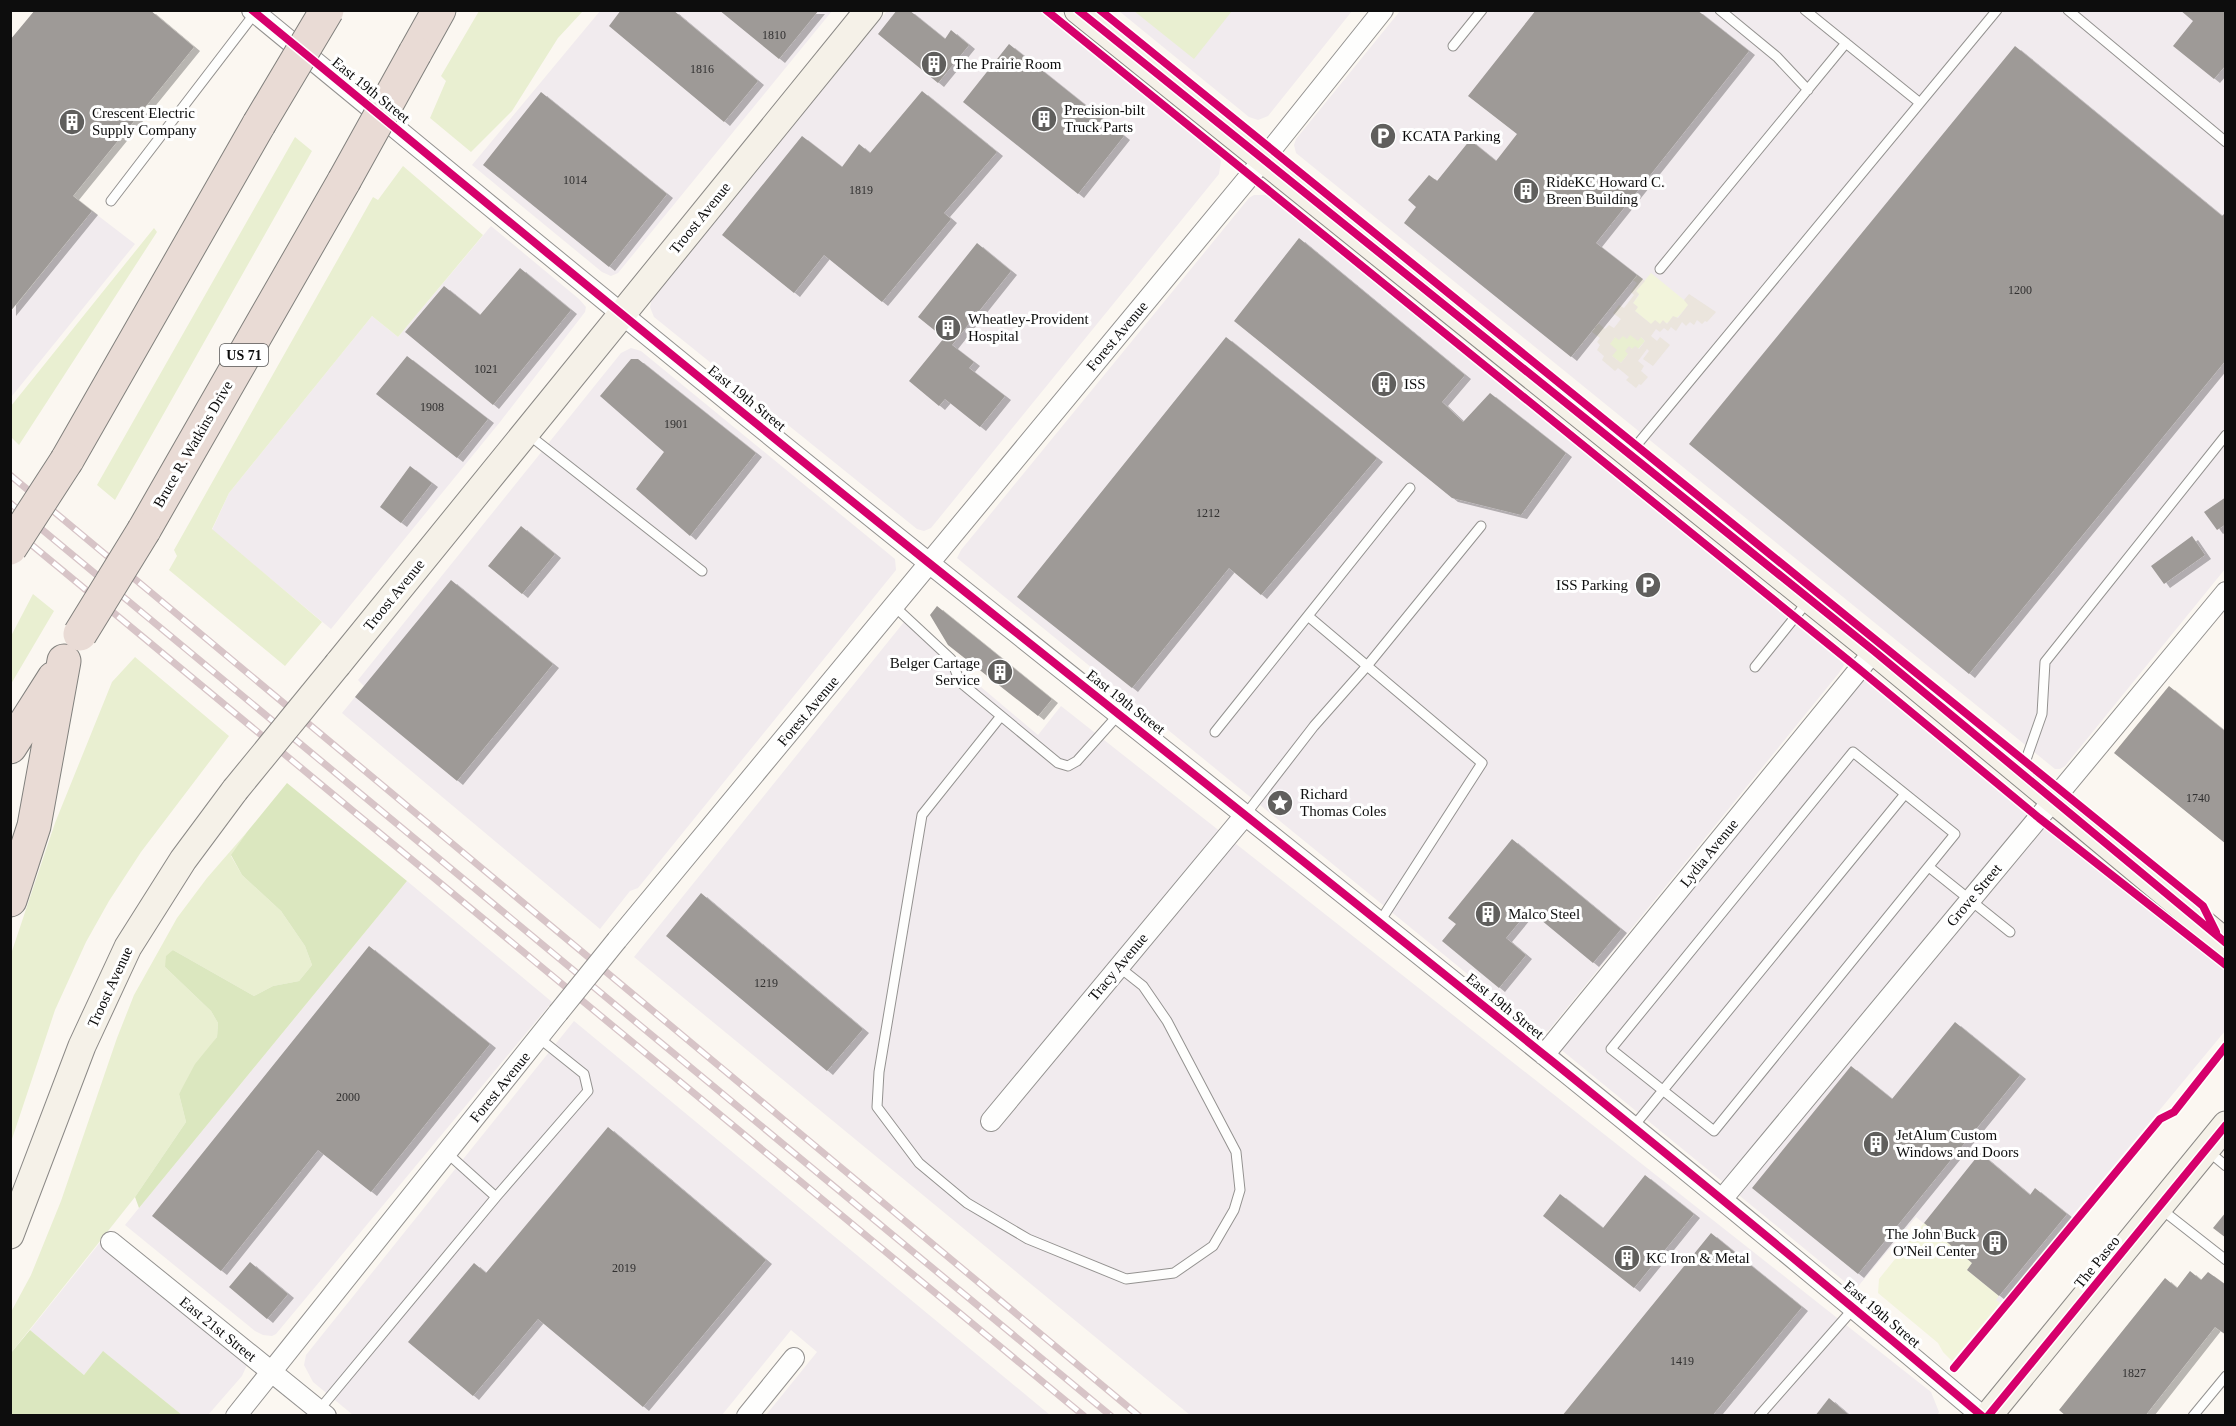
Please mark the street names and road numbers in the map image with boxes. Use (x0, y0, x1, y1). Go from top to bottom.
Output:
street label: East 19th Street (329, 54, 414, 127)
street label: Troost Avenue (666, 179, 734, 257)
street label: Forest Avenue (1083, 298, 1151, 374)
road number: US 71 (220, 344, 268, 366)
street label: East 19th Street (705, 362, 790, 435)
street label: Bruce R. Watkins Drive (150, 378, 236, 510)
street label: Troost Avenue (360, 556, 428, 634)
street label: East 19th Street (1084, 666, 1169, 738)
street label: Forest Avenue (774, 673, 842, 749)
street label: Lydia Avenue (1677, 816, 1741, 890)
street label: Grove Street (1943, 860, 2005, 929)
street label: Tracy Avenue (1085, 930, 1151, 1004)
street label: Troost Avenue (84, 944, 136, 1030)
street label: East 19th Street (1463, 970, 1548, 1043)
street label: Forest Avenue (467, 1048, 533, 1125)
street label: The Paseo (2071, 1233, 2123, 1291)
street label: East 19th Street (1840, 1277, 1924, 1351)
street label: East 21st Street (177, 1293, 260, 1365)

